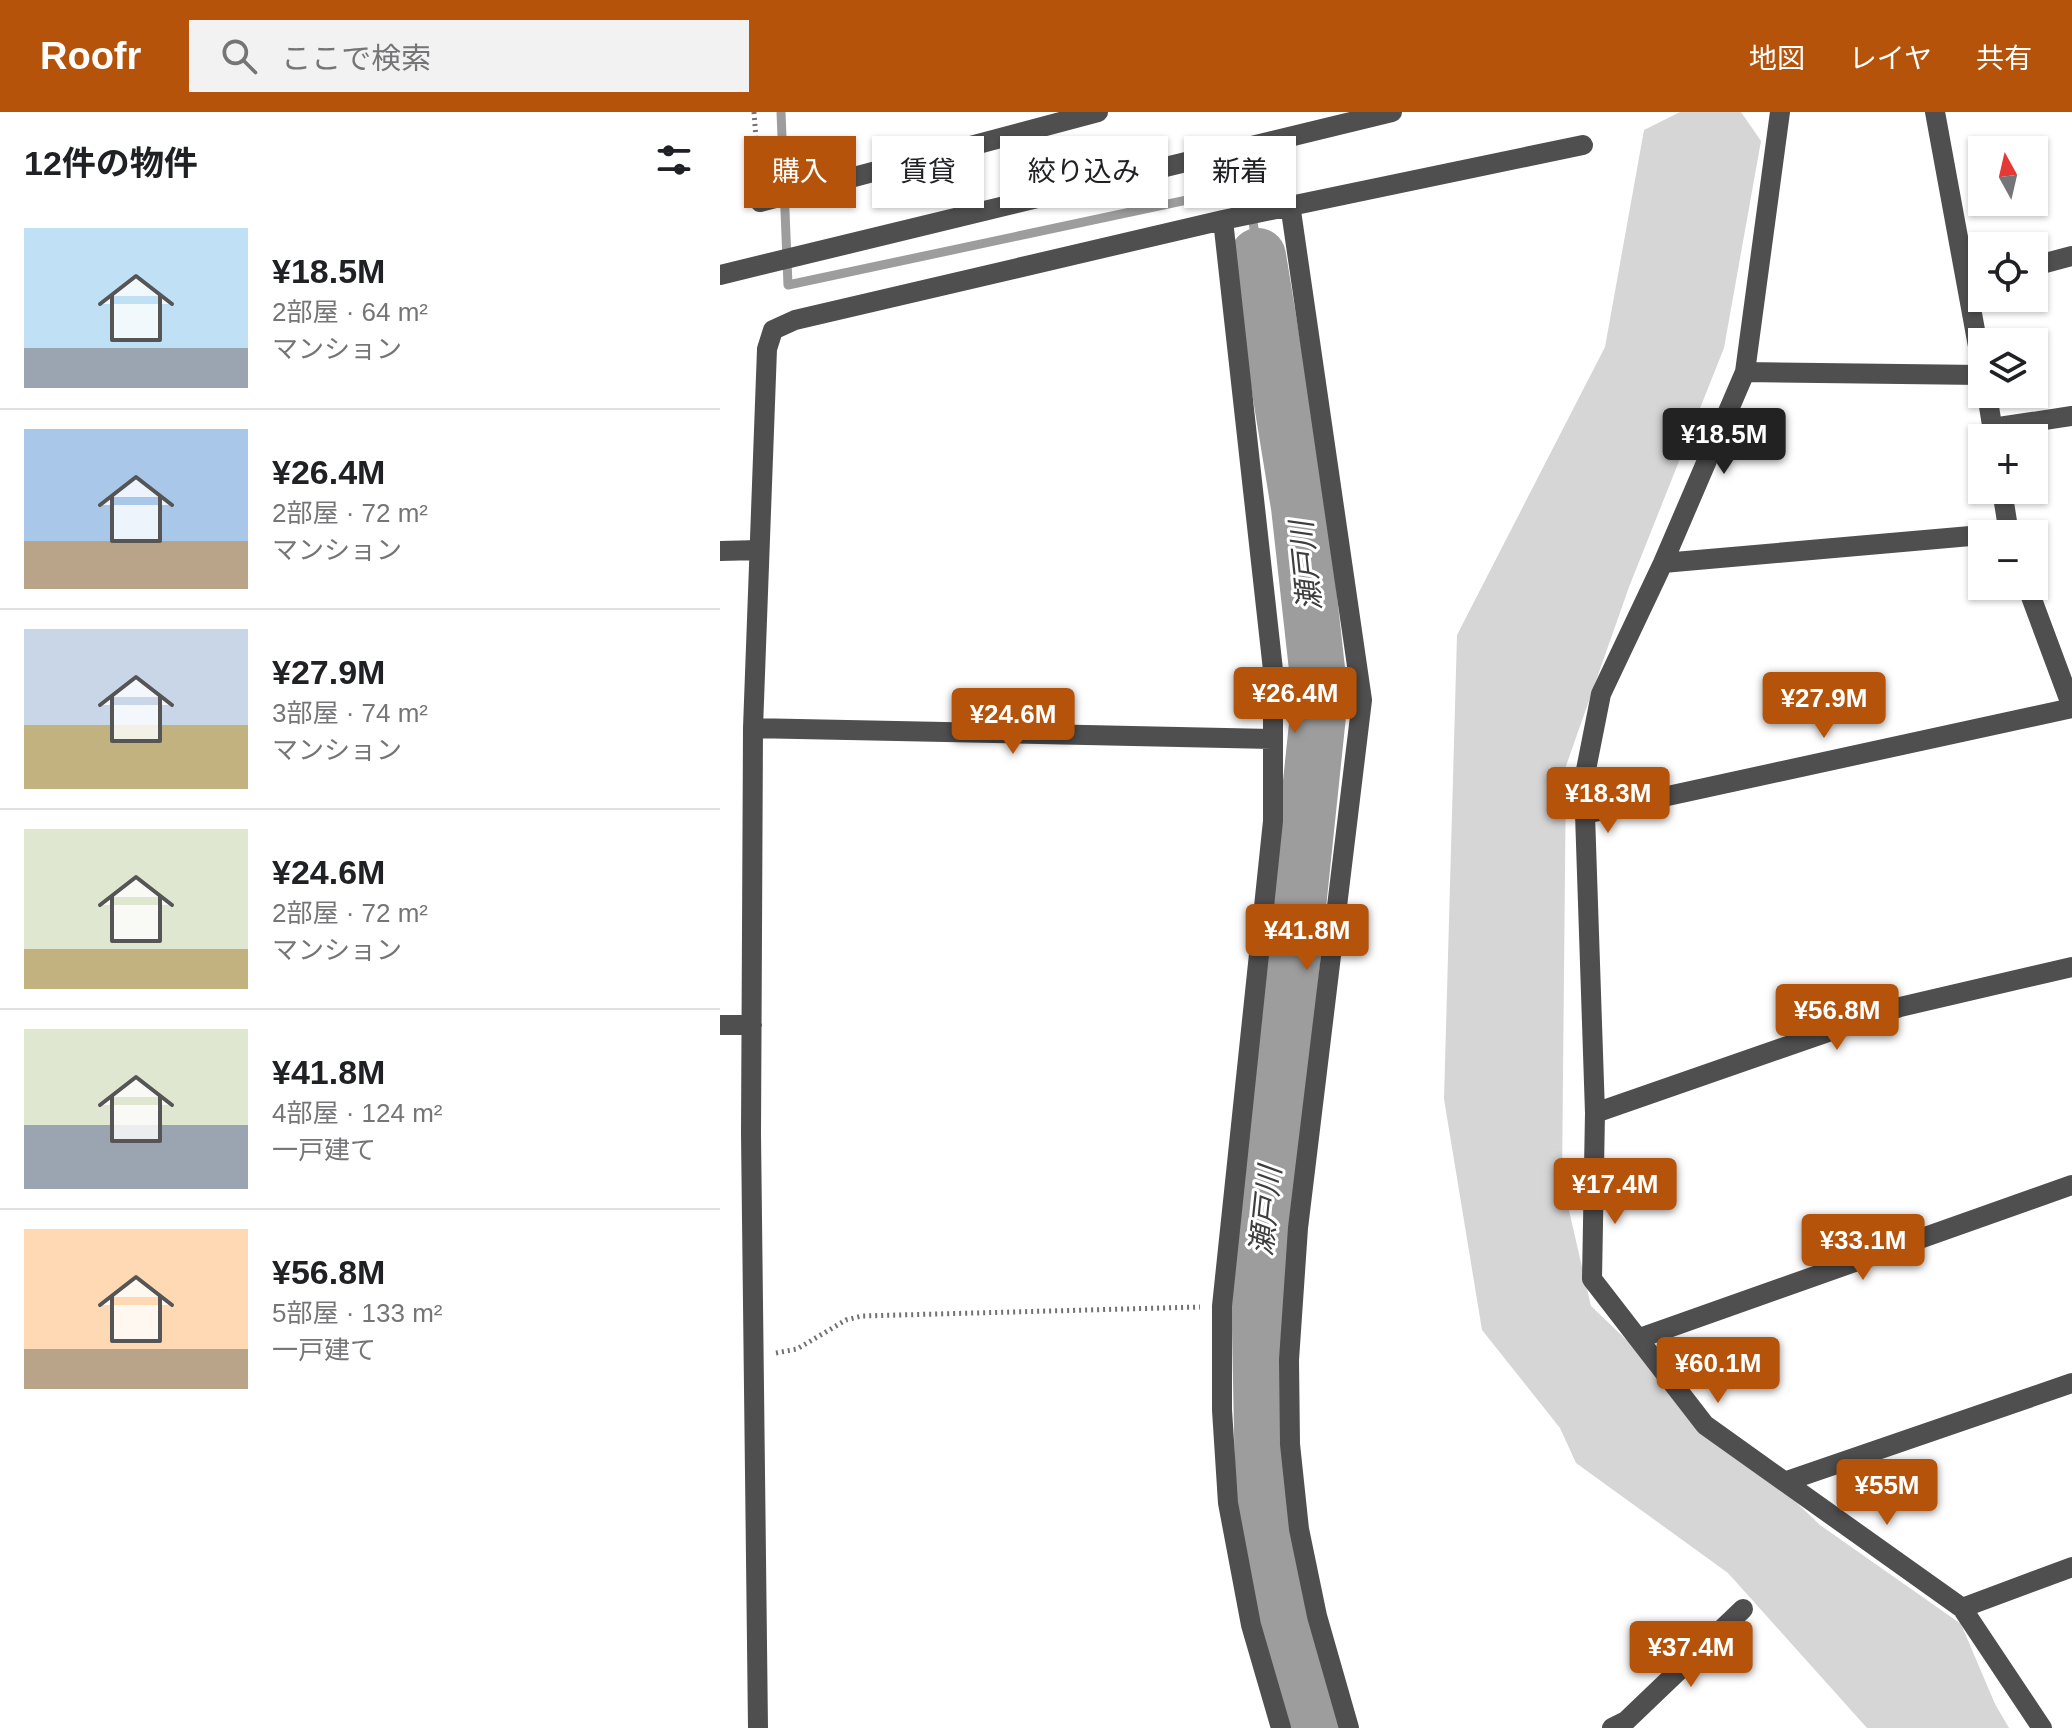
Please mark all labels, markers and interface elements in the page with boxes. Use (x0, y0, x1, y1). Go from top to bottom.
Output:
search box (189, 20, 749, 92)
icon: search (217, 34, 261, 78)
text: Roofr (40, 35, 141, 77)
text: ここで検索 (281, 42, 431, 75)
text: 地図 (1749, 43, 1805, 74)
text: レイヤ (1849, 43, 1932, 74)
text: 共有 (1976, 43, 2032, 74)
chip: 購入 (744, 136, 856, 208)
chip: 賃貸 (872, 136, 984, 208)
chip: 絞り込み (1000, 136, 1168, 208)
chip: 新着 (1184, 136, 1296, 208)
north arrow (1968, 136, 2048, 216)
map controls (1968, 136, 2048, 600)
icon: filters (652, 138, 696, 182)
text: 12件の物件 (24, 144, 198, 182)
button: locate (1968, 232, 2048, 312)
text: ¥18.5M (272, 252, 385, 290)
icon: home (88, 260, 184, 356)
text: 2部屋 · 64 m² (272, 297, 428, 327)
button: layers (1968, 328, 2048, 408)
text: マンション (272, 334, 402, 364)
pin: ¥18.5M (1659, 408, 1789, 476)
text: ¥18.5M (1681, 419, 1767, 449)
button: + (1968, 424, 2048, 504)
text: ¥26.4M (272, 453, 385, 491)
icon: home (88, 461, 184, 557)
text: 2部屋 · 72 m² (272, 498, 428, 528)
water label: 瀬戸川 (1284, 517, 1327, 613)
button: − (1968, 520, 2048, 600)
text: マンション (272, 535, 402, 565)
text: ¥27.9M (272, 653, 385, 691)
icon: home (88, 661, 184, 757)
pin: ¥26.4M (1230, 667, 1360, 735)
pin: ¥27.9M (1759, 672, 1889, 740)
text: ¥26.4M (1252, 678, 1338, 708)
text: ¥27.9M (1781, 683, 1867, 713)
pin: ¥24.6M (948, 688, 1078, 756)
text: 3部屋 · 74 m² (272, 698, 428, 728)
text: ¥24.6M (970, 699, 1056, 729)
text: マンション (272, 735, 402, 765)
pin: ¥18.3M (1543, 767, 1673, 835)
text: ¥18.3M (1565, 778, 1651, 808)
text: ¥24.6M (272, 853, 385, 891)
icon: home (88, 861, 184, 957)
text: 2部屋 · 72 m² (272, 898, 428, 928)
pin: ¥41.8M (1242, 904, 1372, 972)
text: ¥41.8M (1264, 915, 1350, 945)
text: マンション (272, 935, 402, 965)
pin: ¥56.8M (1772, 984, 1902, 1052)
text: ¥56.8M (1794, 995, 1880, 1025)
text: ¥41.8M (272, 1053, 385, 1091)
icon: home (88, 1061, 184, 1157)
text: 4部屋 · 124 m² (272, 1098, 443, 1128)
text: 一戸建て (272, 1135, 376, 1165)
pin: ¥17.4M (1550, 1158, 1680, 1226)
water label: 瀬戸川 (1244, 1161, 1287, 1257)
text: ¥17.4M (1572, 1169, 1658, 1199)
pin: ¥33.1M (1798, 1214, 1928, 1282)
text: ¥33.1M (1820, 1225, 1906, 1255)
text: ¥56.8M (272, 1253, 385, 1291)
icon: home (88, 1261, 184, 1357)
text: 5部屋 · 133 m² (272, 1298, 443, 1328)
text: 一戸建て (272, 1335, 376, 1365)
pin: ¥60.1M (1653, 1337, 1783, 1405)
text: ¥60.1M (1675, 1348, 1761, 1378)
pin: ¥55M (1840, 1459, 1934, 1527)
text: ¥55M (1854, 1470, 1920, 1500)
pin: ¥37.4M (1626, 1621, 1756, 1689)
text: ¥37.4M (1648, 1632, 1734, 1662)

